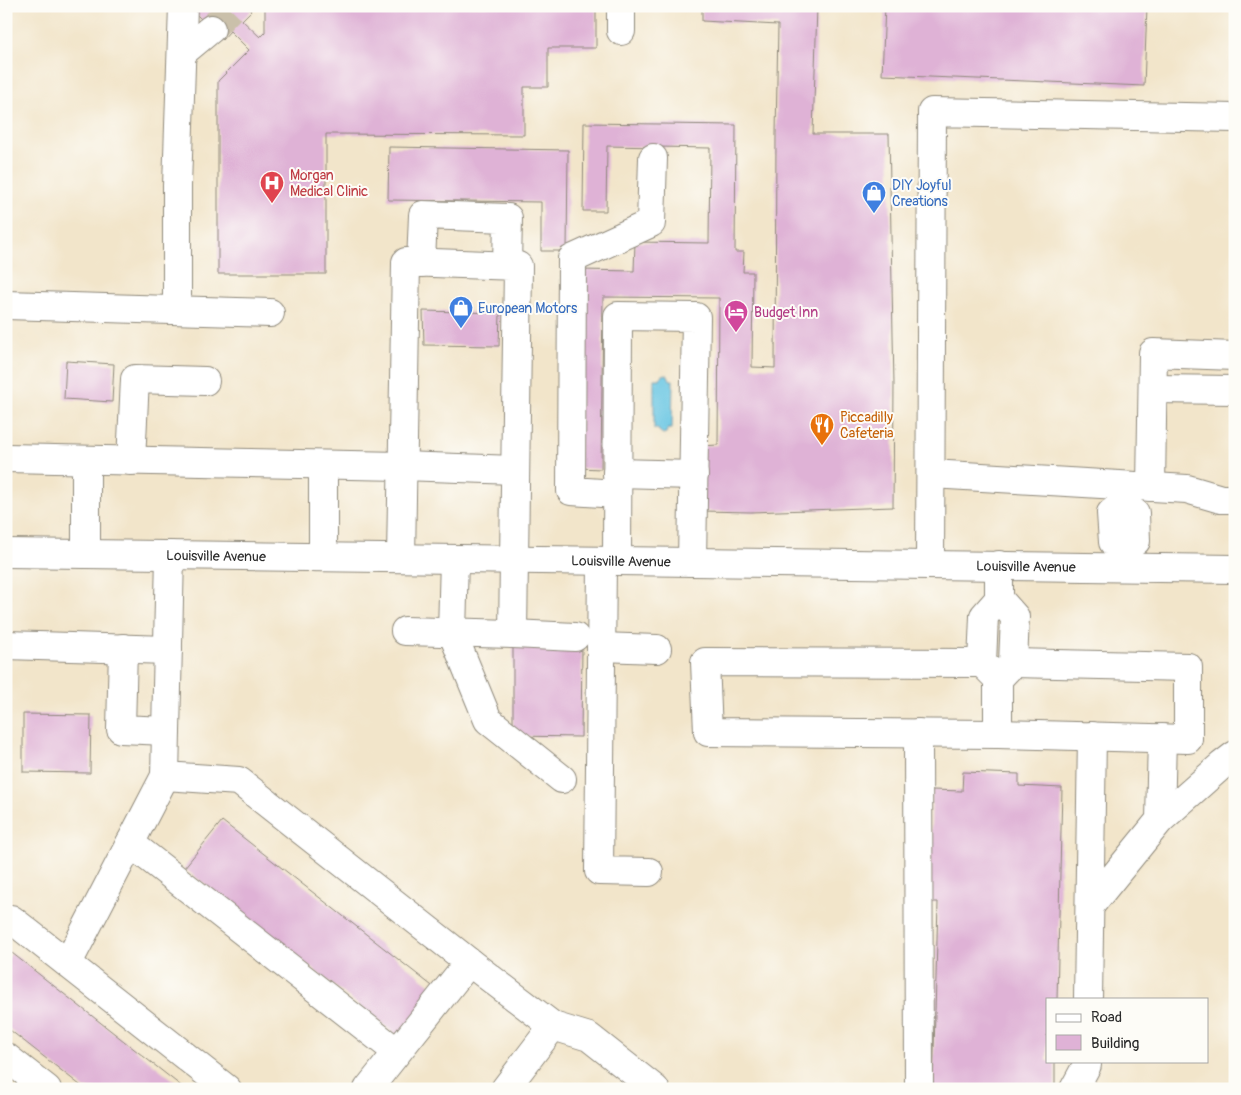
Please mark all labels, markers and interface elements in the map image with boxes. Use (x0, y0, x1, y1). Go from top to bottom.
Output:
place label: Morgan Medical Clinic (290, 167, 368, 200)
hospital icon: Morgan Medical Clinic (259, 170, 285, 204)
place label: DIY Joyful Creations (892, 177, 952, 210)
shop icon: DIY Joyful Creations (861, 180, 887, 214)
shop icon: European Motors (448, 295, 474, 329)
hotel icon: Budget Inn (723, 299, 749, 333)
place label: European Motors (478, 300, 578, 317)
place label: Budget Inn (754, 304, 818, 321)
place label: Piccadilly Cafeteria (840, 409, 893, 442)
restaurant icon: Piccadilly Cafeteria (809, 412, 835, 446)
street label: Louisville Avenue (166, 547, 266, 565)
street label: Louisville Avenue (571, 552, 671, 571)
street label: Louisville Avenue (976, 558, 1076, 576)
legend (1046, 998, 1208, 1062)
text: Road (1091, 1008, 1122, 1027)
text: Building (1091, 1034, 1139, 1053)

